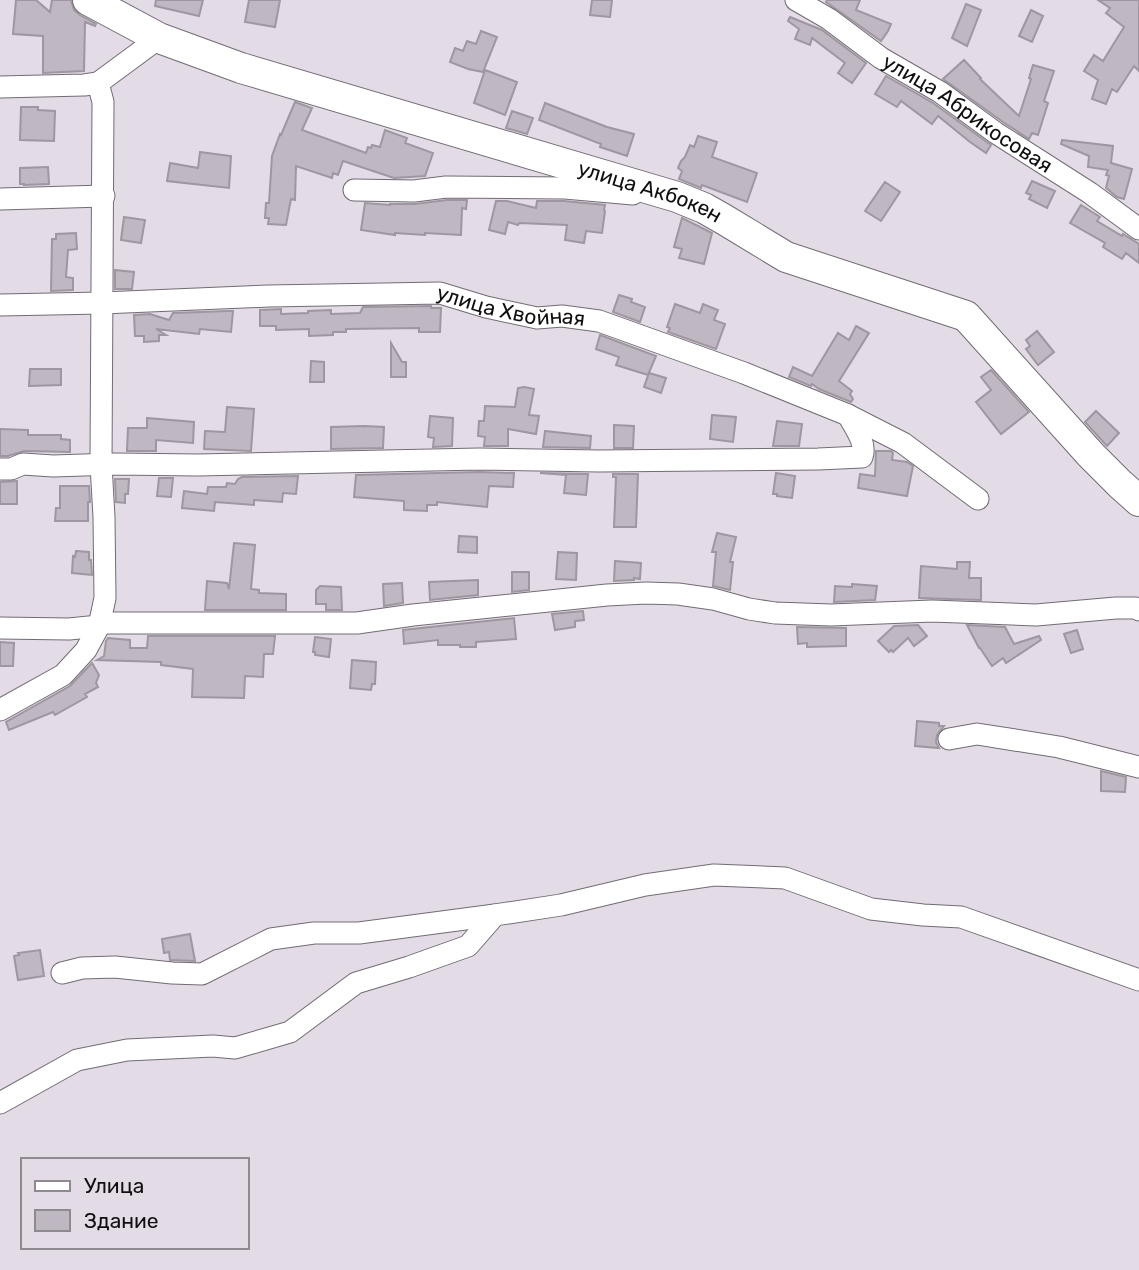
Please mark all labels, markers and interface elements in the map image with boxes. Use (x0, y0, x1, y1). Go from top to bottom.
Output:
street label: улица Абрикосовая (878, 49, 1058, 178)
street label: улица Акбокен (575, 155, 727, 228)
street label: улица Хвойная (434, 280, 587, 331)
legend (21, 1158, 248, 1249)
text: Улица (84, 1173, 144, 1198)
text: Здание (84, 1208, 159, 1233)

